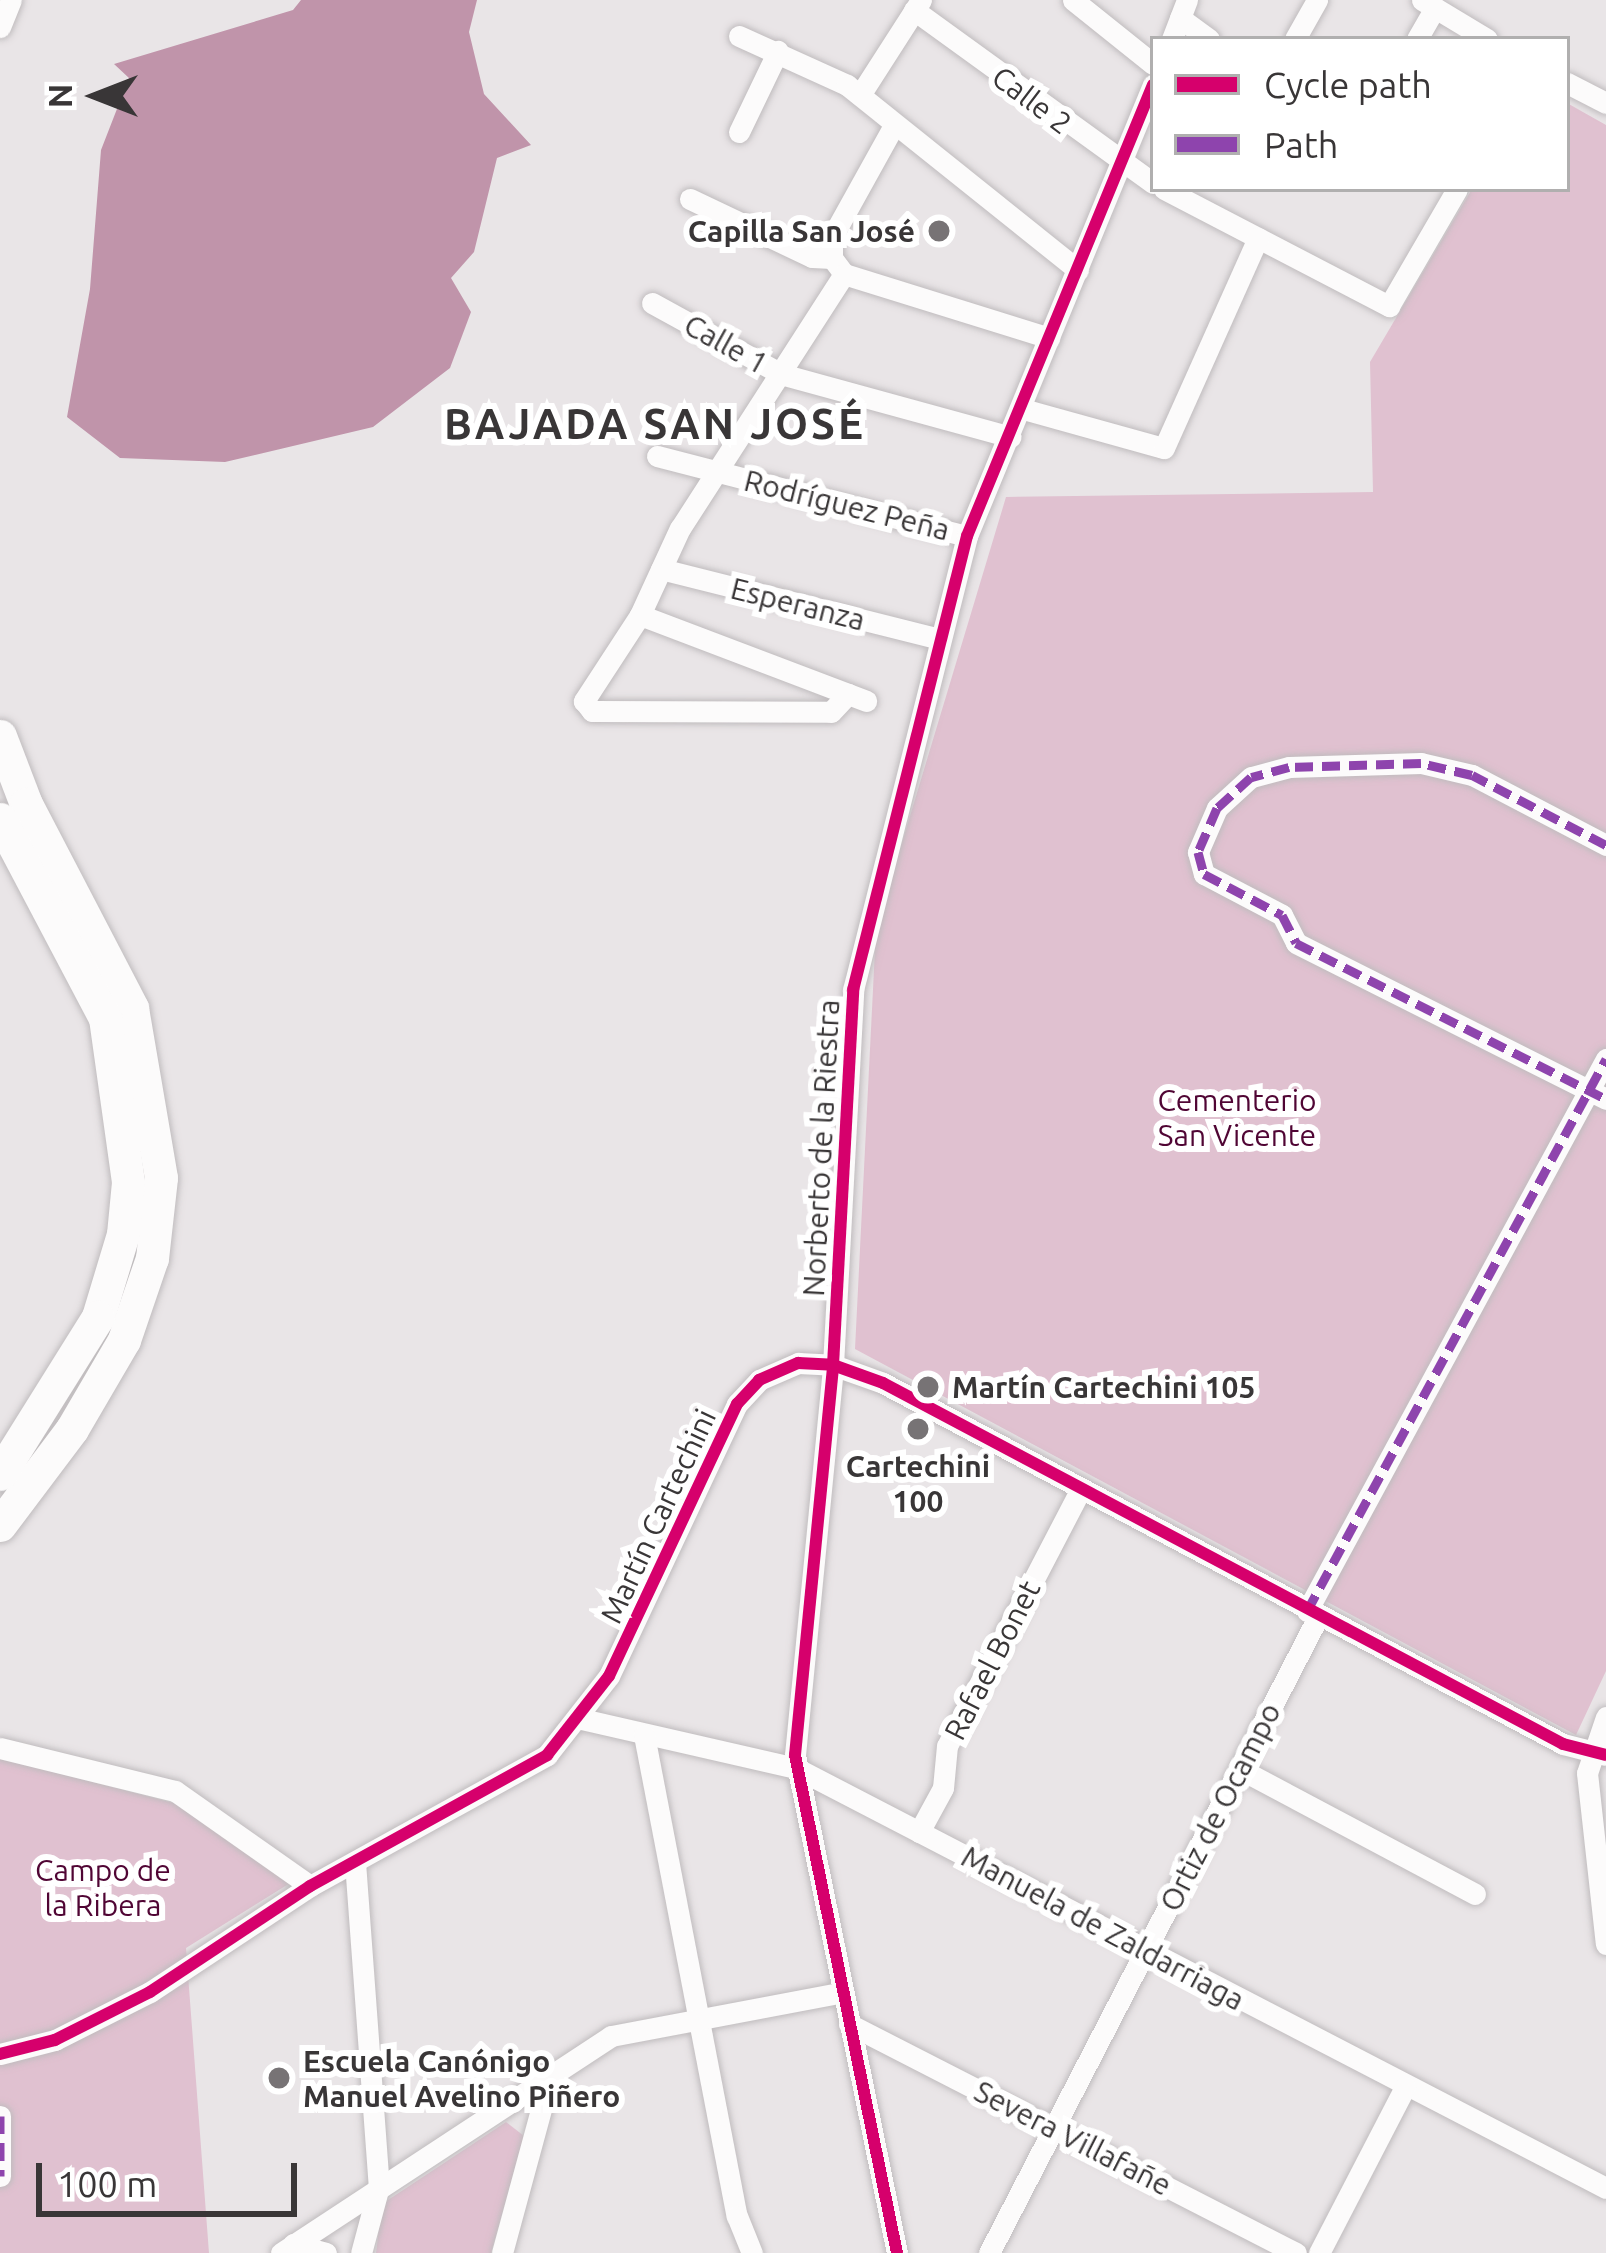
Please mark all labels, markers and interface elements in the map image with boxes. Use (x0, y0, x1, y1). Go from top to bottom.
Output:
north arrow (36, 36, 156, 156)
legend (1150, 36, 1570, 192)
street label: Calle 2 (985, 59, 1079, 141)
text: Cycle path (1264, 64, 1432, 105)
text: N (41, 84, 78, 108)
text: Path (1264, 124, 1338, 165)
place label: Capilla San José (688, 213, 915, 249)
marker: Capilla San José (926, 218, 952, 244)
street label: Calle 1 (678, 306, 774, 382)
district label: BAJADA SAN JOSÉ (444, 399, 866, 449)
street label: Rodríguez Peña (741, 462, 953, 548)
street label: Esperanza (727, 570, 869, 638)
street label: Norberto de la Riestra (795, 999, 847, 1297)
park label: Cementerio San Vicente (1158, 1082, 1316, 1152)
place label: Martín Cartechini 105 (952, 1369, 1255, 1405)
marker: Martín Cartechini 105 (915, 1374, 941, 1400)
street label: Martín Cartechini (593, 1403, 723, 1629)
marker: Cartechini 100 (905, 1416, 931, 1442)
place label: Cartechini 100 (846, 1448, 990, 1518)
street label: Rafael Bonet (936, 1574, 1048, 1746)
street label: Ortiz de Ocampo (1152, 1697, 1288, 1917)
street label: Manuela de Zaldarriaga (956, 1838, 1250, 2018)
park label: Campo de la Ribera (35, 1852, 171, 1922)
place label: Escuela Canónigo Manuel Avelino Piñero (303, 2043, 620, 2114)
marker: Escuela Canónigo Manuel Avelino Piñero (266, 2065, 292, 2091)
street label: Severa Villafañe (969, 2073, 1177, 2203)
scale bar (42, 2139, 303, 2213)
text: 100 m (57, 2163, 157, 2204)

